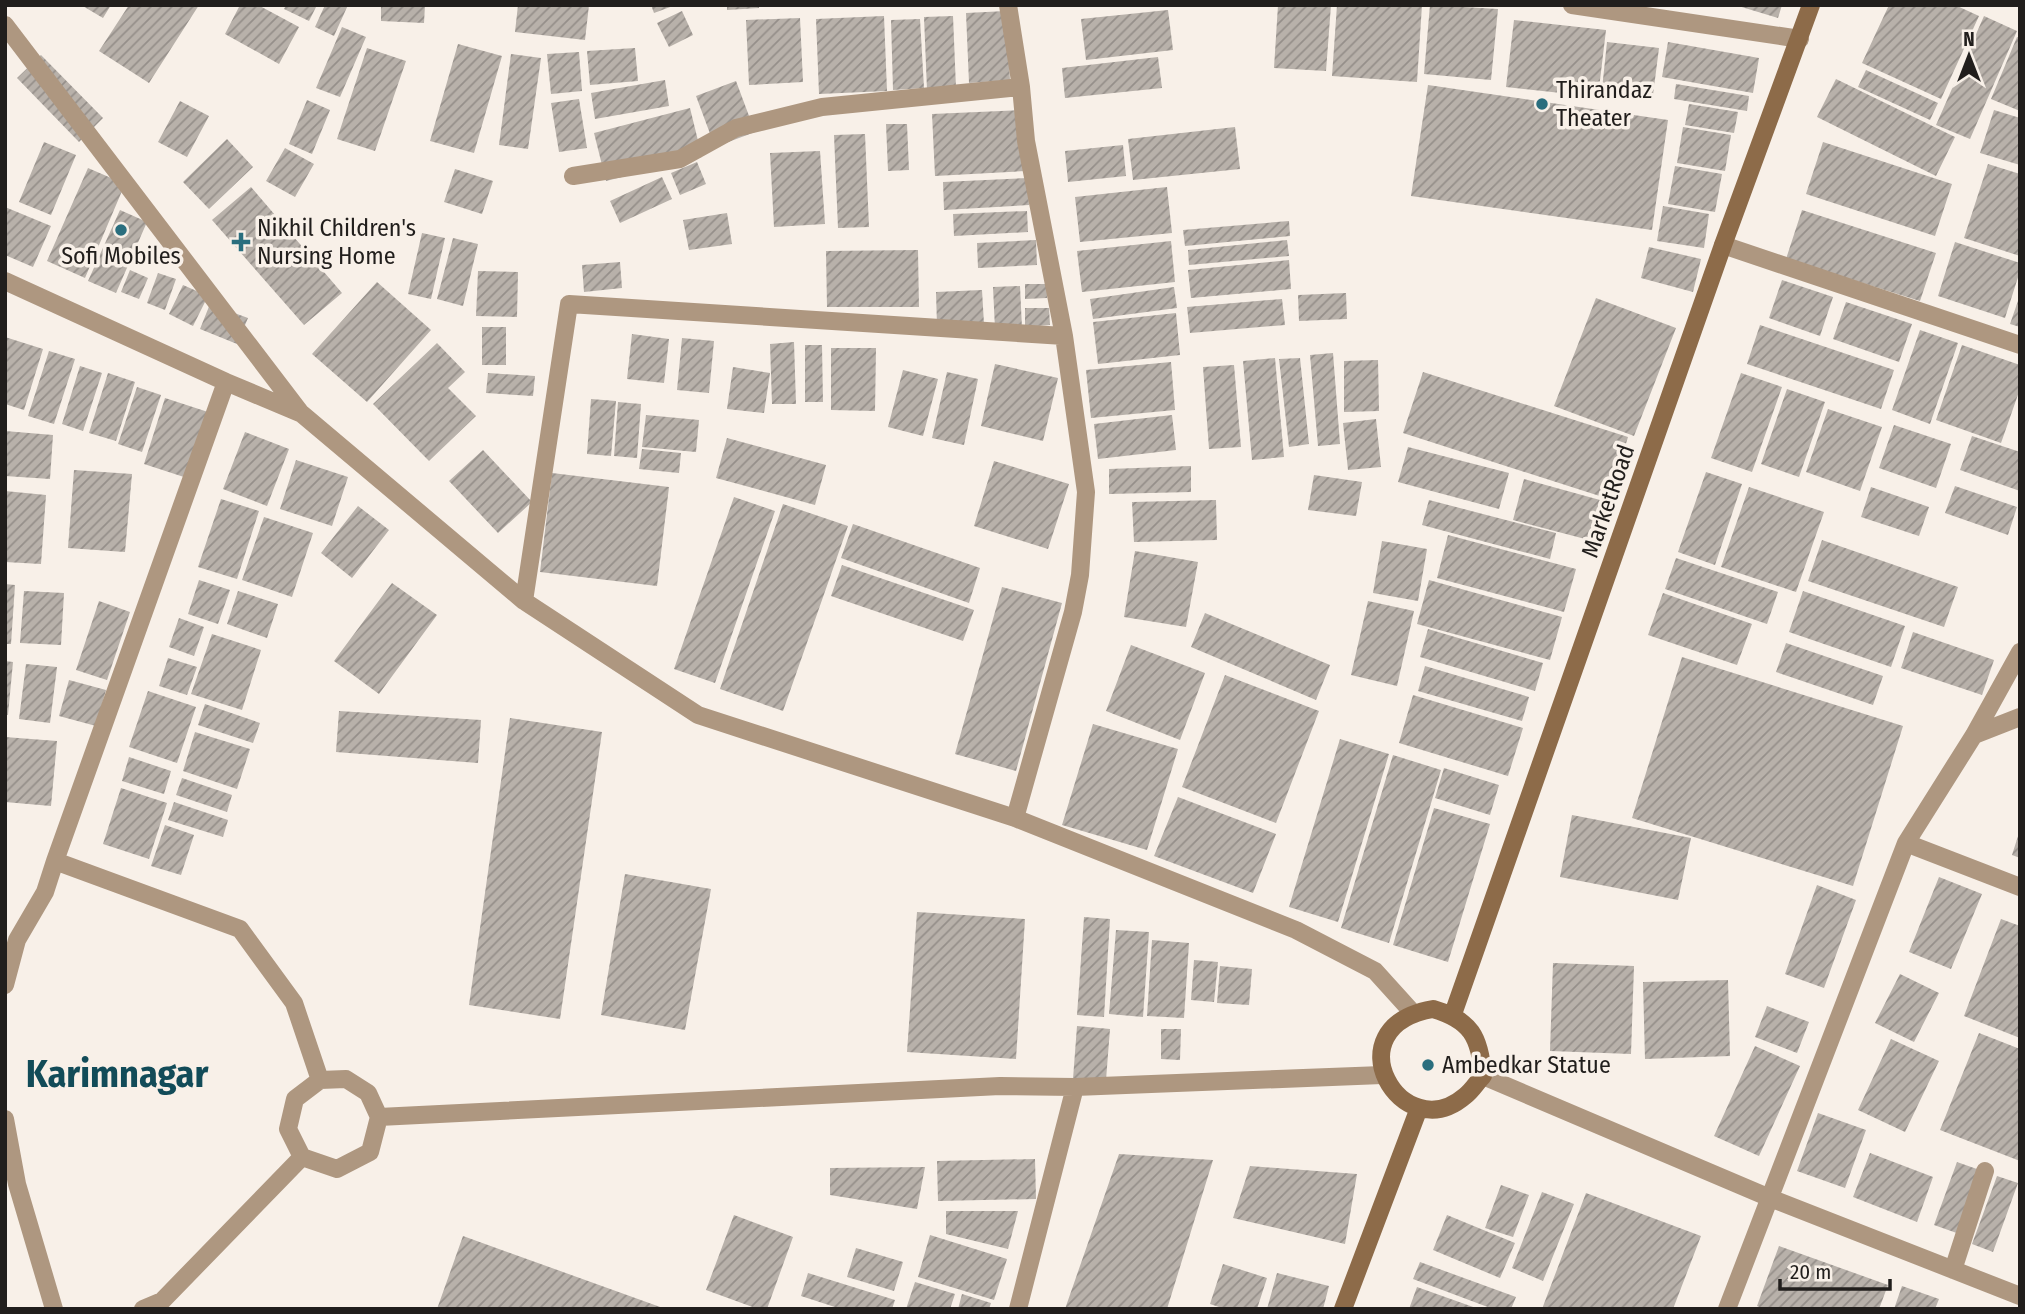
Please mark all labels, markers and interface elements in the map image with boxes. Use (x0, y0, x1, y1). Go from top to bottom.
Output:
north arrow (1934, 21, 2004, 91)
text: N (1963, 28, 1975, 51)
place label: Thirandaz Theater (1556, 76, 1652, 132)
marker: Thirandaz Theater (1534, 96, 1550, 112)
place label: Nikhil Children's Nursing Home (257, 214, 416, 270)
marker: Sofi Mobiles (113, 222, 129, 238)
marker: Nikhil Children's Nursing Home (231, 232, 251, 252)
place label: Sofi Mobiles (61, 242, 181, 270)
street label: MarketRoad (1576, 441, 1640, 561)
district label: Karimnagar (26, 1051, 209, 1097)
place label: Ambedkar Statue (1442, 1051, 1611, 1079)
marker: Ambedkar Statue (1420, 1057, 1436, 1073)
scale bar (1780, 1248, 1890, 1292)
text: 20 m (1790, 1259, 1831, 1285)

